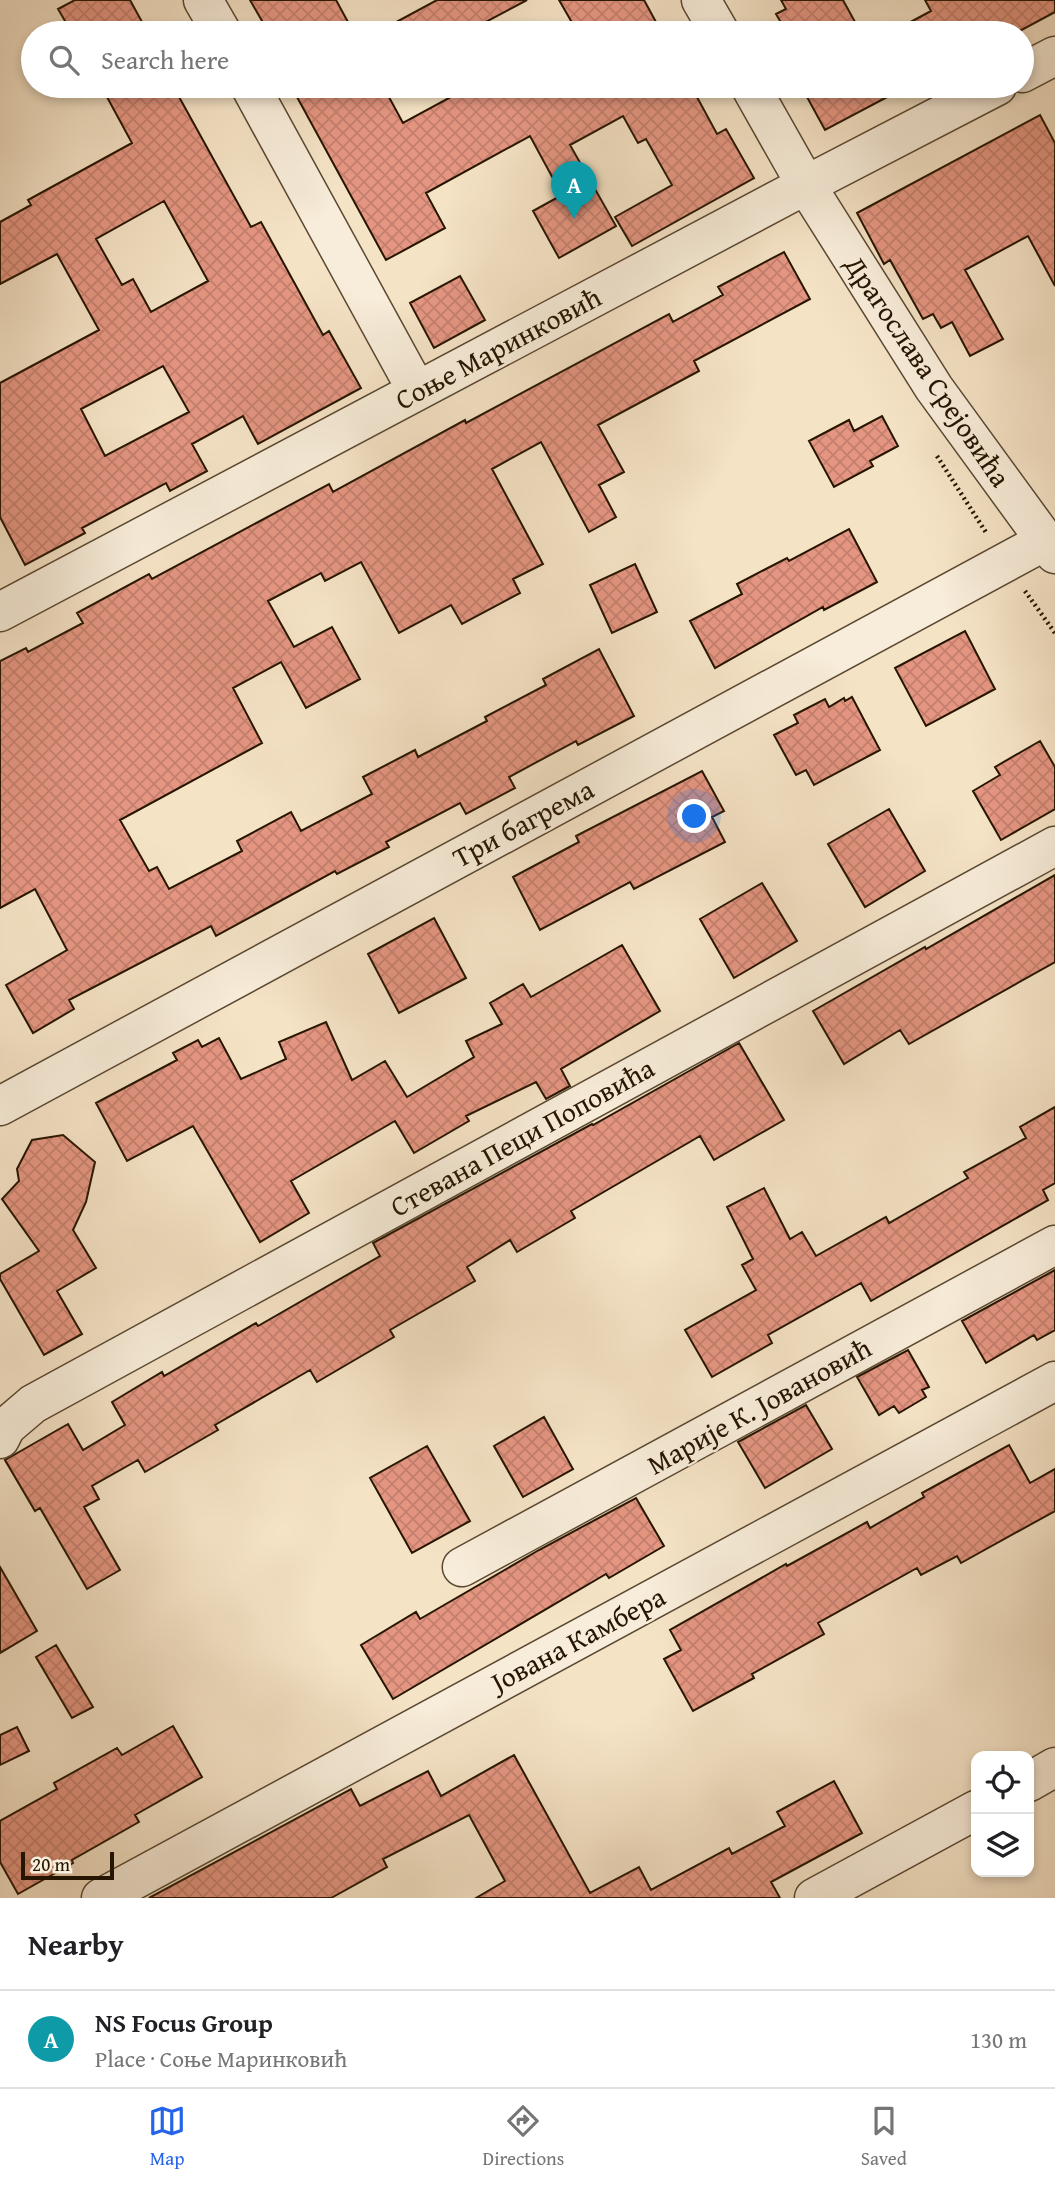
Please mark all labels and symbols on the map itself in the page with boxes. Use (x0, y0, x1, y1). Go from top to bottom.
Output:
pin: A (551, 161, 597, 219)
street label: Драгослава Срејовића (835, 246, 1022, 495)
street label: Соње Маринковић (387, 276, 608, 419)
street label: Три багрема (445, 768, 601, 877)
your location (677, 799, 711, 833)
street label: Стевана Пеци Поповића (382, 1046, 662, 1226)
street label: Марије К. Јовановић (639, 1327, 879, 1484)
street label: Јована Камбера (481, 1575, 673, 1703)
scale bar (21, 1849, 114, 1881)

